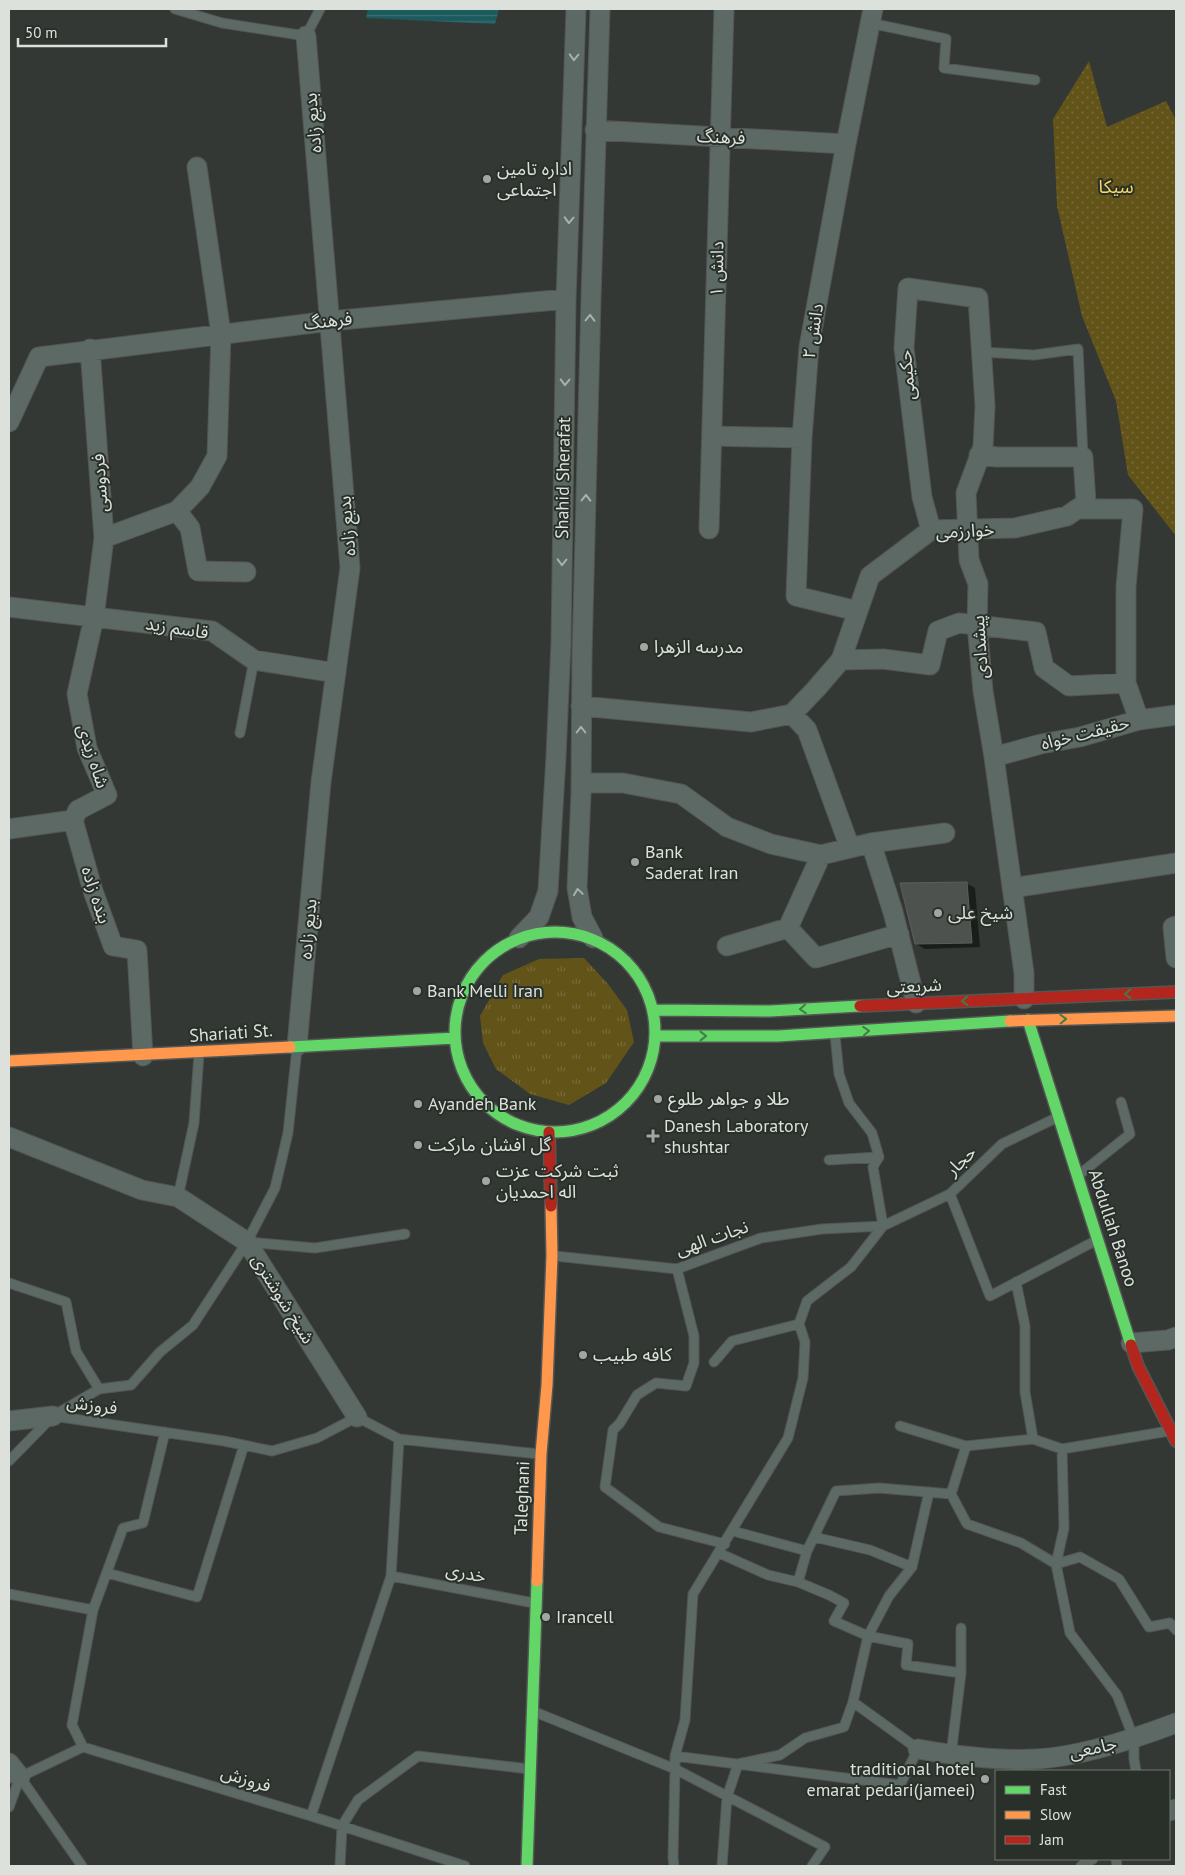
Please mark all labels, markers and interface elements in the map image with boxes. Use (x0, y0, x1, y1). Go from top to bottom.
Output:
scale bar (18, 15, 165, 47)
text: 50 m (25, 23, 58, 42)
one-way arrow (569, 54, 580, 62)
street label: بدیع زاده (298, 92, 330, 154)
street label: فرهنگ (696, 124, 746, 149)
place label: اداره تامین اجتماعی (497, 157, 572, 201)
marker: اداره تامین اجتماعی (481, 173, 493, 185)
park label: سیکا (1098, 175, 1134, 198)
one-way arrow (563, 216, 574, 224)
street label: دانش ۱ (705, 241, 728, 297)
street label: دانش ۲ (797, 302, 828, 360)
street label: فرهنگ (303, 307, 353, 334)
one-way arrow (585, 313, 595, 321)
street label: حکیمی (893, 349, 920, 401)
one-way arrow (560, 379, 570, 387)
street label: Shahid Sherafat (550, 417, 575, 539)
street label: فردوسی (86, 453, 113, 513)
one-way arrow (581, 493, 591, 501)
street label: بدیع زاده (332, 495, 364, 557)
street label: خوارزمی (935, 517, 995, 544)
one-way arrow (557, 559, 567, 567)
street label: قاسم زید (144, 611, 210, 646)
street label: پیشدادی (966, 615, 993, 680)
place label: مدرسه الزهرا (654, 635, 743, 658)
marker: مدرسه الزهرا (638, 641, 650, 653)
street label: حقیقت خواه (1038, 710, 1131, 755)
street label: شاه زیدی (72, 721, 115, 791)
one-way arrow (576, 726, 586, 734)
place label: Bank Saderat Iran (645, 840, 738, 884)
marker: Bank Saderat Iran (629, 856, 641, 868)
street label: بنده زاده (76, 863, 117, 926)
one-way arrow (573, 888, 584, 896)
street label: بدیع زاده (293, 898, 325, 960)
place label: شیخ علی (948, 901, 1013, 926)
marker: شیخ علی (932, 907, 944, 919)
street label: شریعتی (886, 973, 942, 998)
place label: Bank Melli Iran (427, 979, 543, 1002)
marker: Bank Melli Iran (411, 985, 423, 997)
one-way arrow (1123, 989, 1131, 1000)
one-way arrow (961, 996, 968, 1006)
one-way arrow (799, 1004, 807, 1015)
one-way arrow (1059, 1014, 1067, 1025)
street label: Shariati St. (188, 1018, 274, 1047)
one-way arrow (862, 1025, 870, 1036)
one-way arrow (700, 1031, 708, 1041)
place label: طلا و جواهر طلوع (668, 1087, 789, 1113)
place label: Ayandeh Bank (428, 1092, 537, 1115)
marker: طلا و جواهر طلوع (652, 1093, 664, 1105)
marker: Ayandeh Bank (412, 1098, 424, 1110)
place label: Danesh Laboratory shushtar (664, 1114, 809, 1158)
marker: Danesh Laboratory shushtar (646, 1129, 660, 1143)
place label: گل افشان مارکت (428, 1133, 552, 1156)
marker: گل افشان مارکت (412, 1139, 424, 1151)
street label: حجار (940, 1141, 981, 1181)
place label: ثبت شرکت عزت اله احمدیان (496, 1159, 619, 1203)
street label: Abdullah Banoo (1084, 1166, 1143, 1290)
marker: ثبت شرکت عزت اله احمدیان (480, 1175, 492, 1187)
street label: نجات الهی (672, 1214, 751, 1261)
street label: شیخ شوشتری (245, 1250, 320, 1349)
place label: کافه طبیب (593, 1343, 673, 1366)
marker: کافه طبیب (577, 1349, 589, 1361)
street label: فروزش (65, 1390, 119, 1419)
street label: Taleghani (509, 1460, 534, 1536)
street label: خدری (444, 1557, 488, 1588)
place label: Irancell (556, 1605, 614, 1628)
marker: Irancell (540, 1611, 552, 1623)
street label: جامعی (1067, 1731, 1119, 1764)
place label: traditional hotel emarat pedari(jameei) (807, 1757, 976, 1801)
street label: فروزش (218, 1760, 274, 1797)
legend (995, 1770, 1170, 1860)
marker: traditional hotel emarat pedari(jameei) (979, 1773, 991, 1785)
text: Fast (1040, 1780, 1067, 1799)
text: Slow (1040, 1805, 1071, 1824)
text: Jam (1039, 1830, 1064, 1849)

